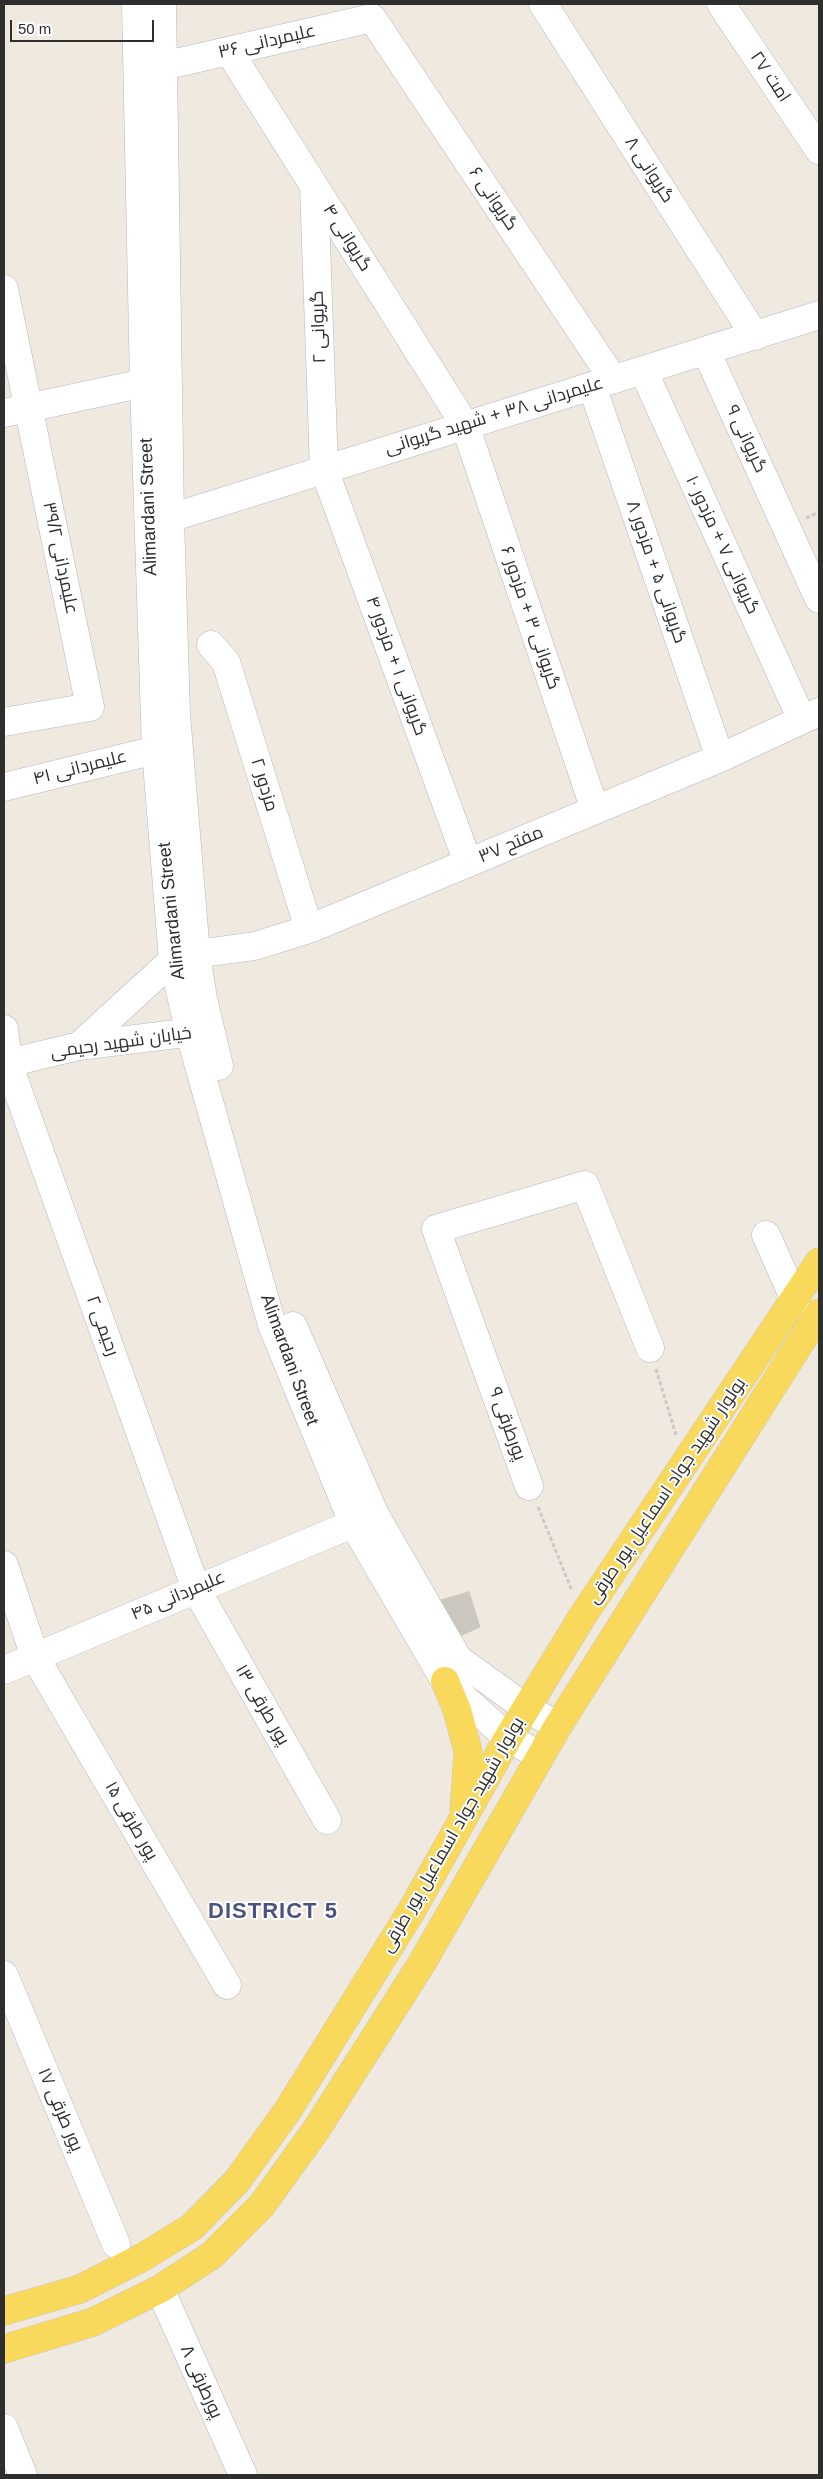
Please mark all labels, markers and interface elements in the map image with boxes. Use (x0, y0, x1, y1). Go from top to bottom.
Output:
scale bar (12, 10, 156, 42)
text: 50 m (18, 20, 51, 37)
street label: علیمردانی ۳۶ (216, 20, 318, 64)
street label: امت ۲۷ (745, 47, 795, 107)
street label: گریوانی ۸ (620, 133, 678, 207)
street label: گریوانی ۶ (464, 163, 522, 235)
street label: گریوانی ۴ (318, 200, 376, 276)
street label: گریوانی ۲ (307, 290, 331, 364)
street label: علیمردانی ۳۸ + شهید گریوانی (382, 372, 606, 460)
street label: گریوانی ۹ (721, 402, 771, 476)
street label: Alimardani Street (136, 438, 162, 576)
street label: گریوانی ۷ + مزدور ۱۰ (680, 472, 764, 618)
street label: گریوانی ۵ + مزدور ۸ (621, 498, 691, 646)
street label: علیمردانی ۳۹/۲ (38, 500, 82, 616)
street label: گریوانی ۳ + مزدور ۶ (495, 544, 565, 692)
street label: گریوانی ۱ + مزدور ۴ (361, 593, 431, 739)
street label: علیمردانی ۴۱ (31, 746, 129, 790)
street label: مزدور ۲ (246, 756, 282, 814)
street label: مفتح ۳۷ (475, 822, 547, 868)
street label: Alimardani Street (154, 841, 190, 981)
street label: خیابان شهید رحیمی (49, 1022, 193, 1064)
street label: Alimardani Street (255, 1291, 323, 1429)
street label: رحیمی ۲ (81, 1293, 123, 1359)
street label: بولوار شهید جواد اسماعیل پور طرقی (583, 1374, 751, 1608)
street label: پورطرقی ۹ (484, 1384, 530, 1464)
street label: علیمردانی ۴۵ (128, 1567, 228, 1625)
street label: پور طرقی ۱۳ (230, 1661, 294, 1749)
street label: بولوار شهید جواد اسماعیل پور طرقی (377, 1713, 529, 1957)
street label: پور طرقی ۱۵ (100, 1778, 162, 1864)
district label: DISTRICT 5 (207, 1899, 339, 1925)
street label: پور طرقی ۱۷ (33, 2065, 87, 2155)
street label: پورطرقی ۸ (175, 2342, 227, 2422)

